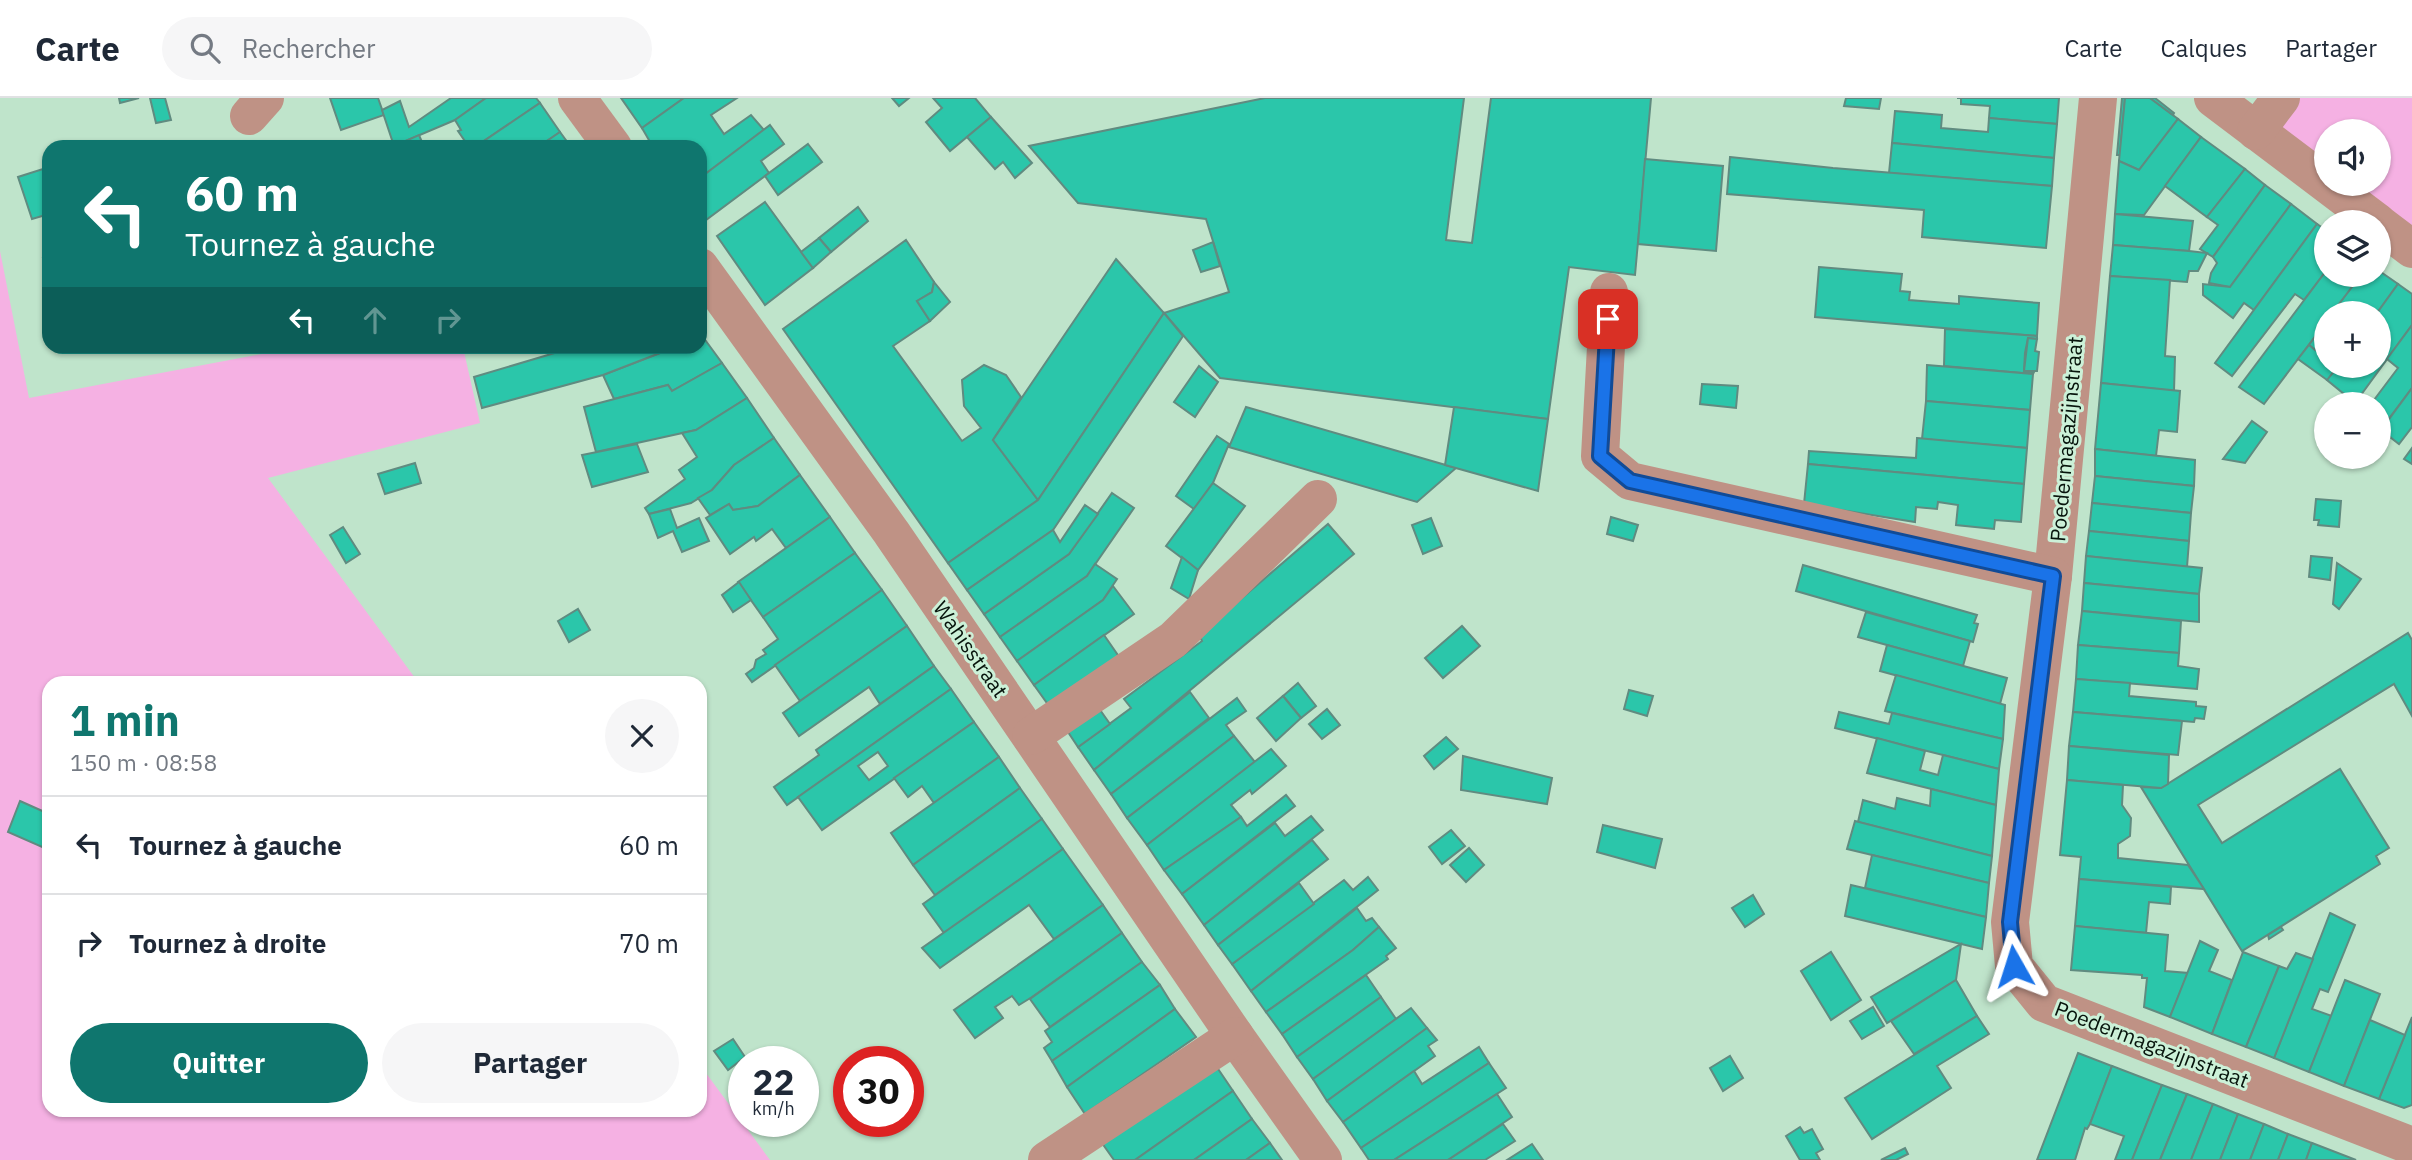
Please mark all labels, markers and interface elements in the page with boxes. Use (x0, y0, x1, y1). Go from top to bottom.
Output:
search box (162, 17, 652, 80)
text: Carte (35, 27, 120, 70)
icon: search (186, 29, 224, 67)
text: Rechercher (242, 31, 376, 65)
text: Carte (2064, 32, 2123, 64)
text: Calques (2161, 32, 2247, 64)
text: Partager (2285, 32, 2377, 64)
map controls (2314, 119, 2391, 469)
button: sound (2314, 119, 2391, 196)
text: 60 m (185, 161, 299, 224)
icon: left (70, 168, 161, 259)
button: layers (2314, 210, 2391, 287)
text: Tournez à gauche (185, 223, 436, 265)
pin (1578, 289, 1638, 349)
icon: arrive (1589, 300, 1627, 338)
icon: left (283, 301, 321, 339)
icon: ahead (356, 301, 394, 339)
icon: right (429, 301, 467, 339)
button: + (2314, 301, 2391, 378)
street label: Poedermagazijnstraat (2043, 335, 2089, 543)
button: − (2314, 392, 2391, 469)
street label: Wahisstraat (927, 595, 1015, 703)
text: 1 min (70, 693, 180, 748)
button: close (605, 699, 679, 773)
text: 150 m · 08:58 (70, 747, 217, 777)
icon: left (70, 826, 108, 864)
text: Tournez à gauche (129, 828, 342, 862)
text: 60 m (619, 828, 679, 862)
icon: right (70, 924, 108, 962)
text: Tournez à droite (129, 926, 326, 960)
text: 70 m (619, 926, 679, 960)
position arrow (1977, 929, 2051, 1003)
street label: Poedermagazijnstraat (2051, 994, 2253, 1094)
button: Quitter (70, 1023, 368, 1103)
button: Partager (382, 1023, 679, 1103)
speed limit sign: 30 (833, 1046, 924, 1137)
text: 22 (752, 1059, 795, 1105)
text: km/h (752, 1097, 795, 1120)

